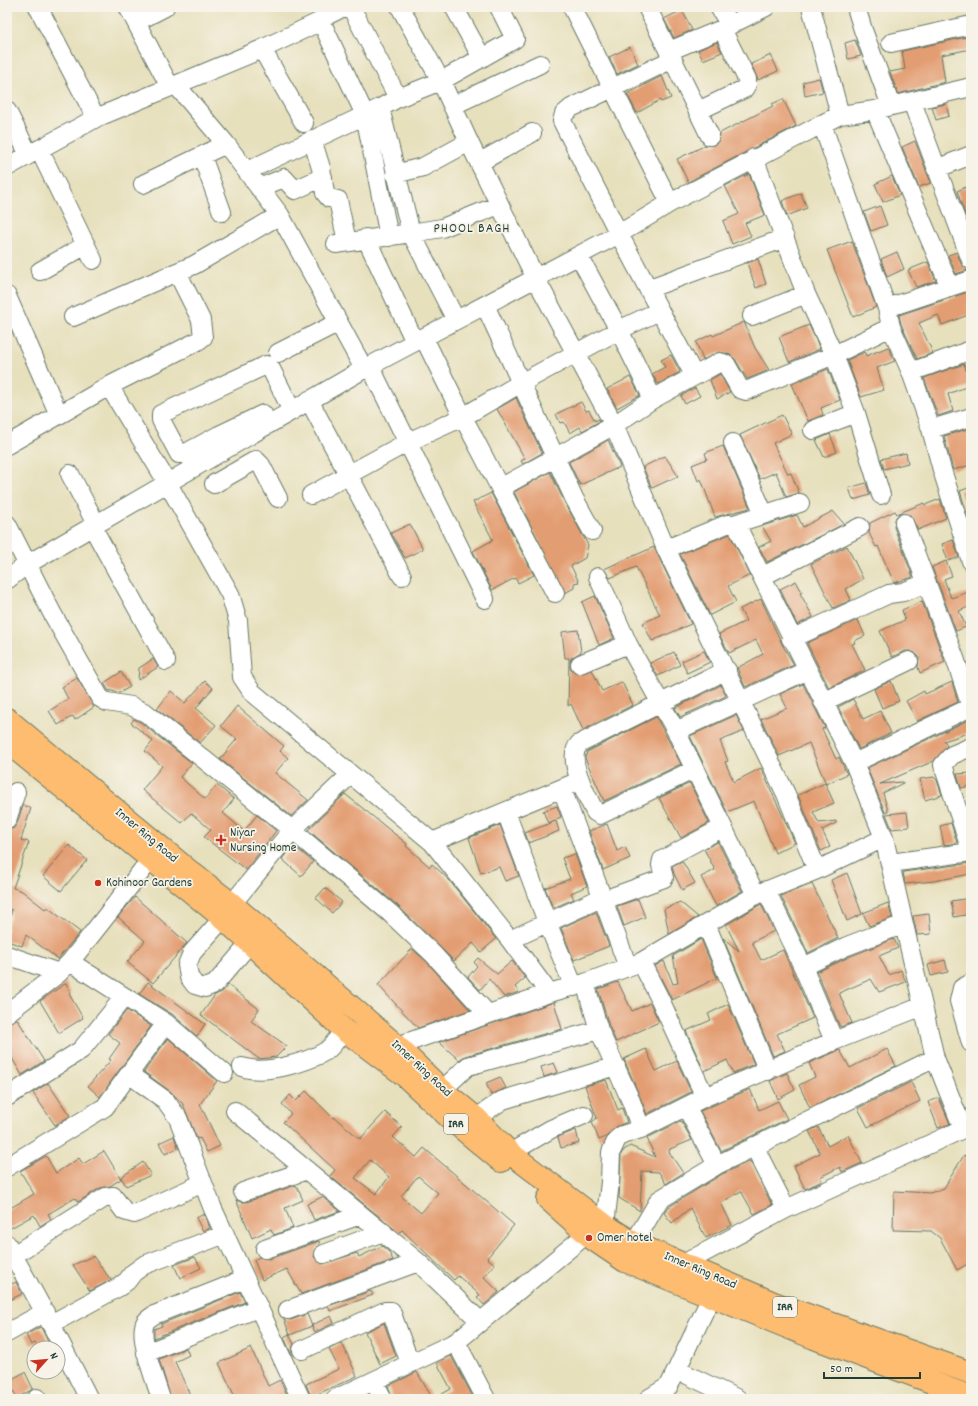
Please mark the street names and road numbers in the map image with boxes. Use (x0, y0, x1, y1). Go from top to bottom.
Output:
street label: Inner Ring Road (110, 804, 182, 868)
street label: Inner Ring Road (386, 1036, 456, 1102)
road number: IRR (444, 1114, 468, 1134)
street label: Inner Ring Road (661, 1247, 739, 1295)
road number: IRR (773, 1297, 797, 1317)

